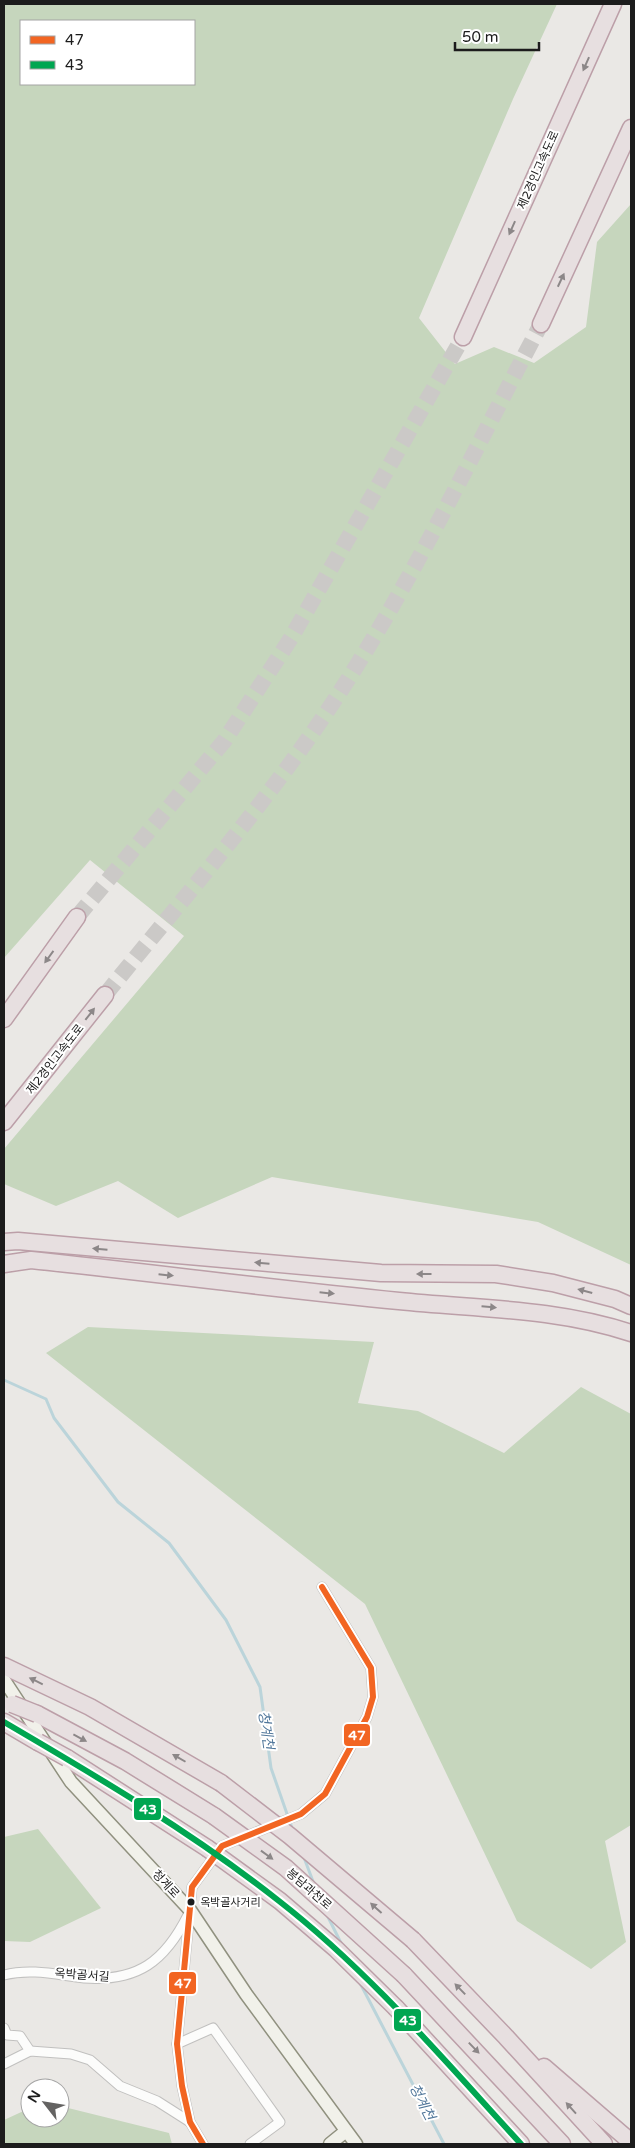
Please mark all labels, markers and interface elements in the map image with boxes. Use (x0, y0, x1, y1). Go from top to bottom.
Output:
legend (20, 20, 195, 85)
scale bar (455, 20, 539, 52)
text: 50 m (462, 28, 499, 46)
text: 47 (65, 31, 84, 49)
text: 43 (65, 56, 84, 74)
one-way arrow (582, 57, 590, 71)
street label: 제2경인고속도로 (514, 128, 562, 212)
one-way arrow (508, 221, 516, 235)
one-way arrow (557, 273, 565, 287)
one-way arrow (44, 950, 54, 964)
one-way arrow (85, 1008, 96, 1021)
street label: 제2경인고속도로 (23, 1021, 87, 1097)
one-way arrow (92, 1244, 108, 1252)
one-way arrow (254, 1258, 270, 1266)
one-way arrow (416, 1270, 432, 1278)
one-way arrow (158, 1271, 174, 1279)
one-way arrow (577, 1287, 592, 1295)
one-way arrow (320, 1289, 336, 1297)
one-way arrow (482, 1303, 498, 1311)
one-way arrow (29, 1677, 43, 1685)
water label: 청계천 (255, 1710, 277, 1751)
line badge: 47 (343, 1723, 371, 1747)
text: 47 (348, 1727, 366, 1744)
one-way arrow (73, 1734, 87, 1742)
one-way arrow (172, 1754, 185, 1763)
line badge: 43 (133, 1797, 162, 1821)
text: 43 (139, 1801, 157, 1818)
one-way arrow (261, 1850, 274, 1860)
street label: 봉담과천로 (284, 1866, 334, 1912)
street label: 청계로 (150, 1867, 182, 1901)
place label: 옥박골사거리 (200, 1896, 261, 1909)
marker: 옥박골사거리 (186, 1897, 196, 1907)
one-way arrow (371, 1902, 383, 1914)
street label: 옥박골서길 (54, 1966, 110, 1984)
line badge: 47 (168, 1971, 197, 1995)
text: 47 (174, 1975, 192, 1992)
one-way arrow (454, 1984, 466, 1996)
line badge: 43 (393, 2008, 422, 2032)
text: 43 (399, 2012, 417, 2029)
one-way arrow (468, 2042, 480, 2054)
north arrow (20, 2078, 70, 2128)
water label: 청계천 (406, 2081, 439, 2124)
text: N (24, 2087, 44, 2106)
one-way arrow (565, 2103, 577, 2115)

